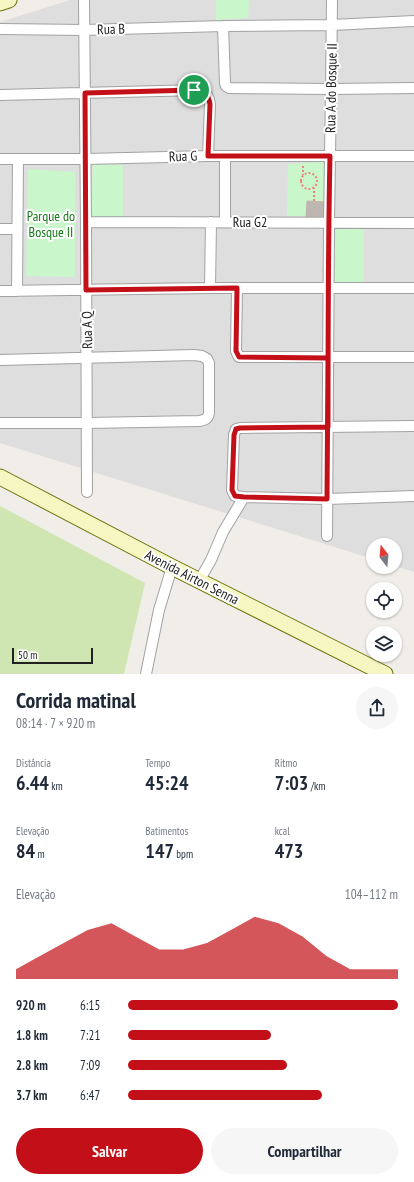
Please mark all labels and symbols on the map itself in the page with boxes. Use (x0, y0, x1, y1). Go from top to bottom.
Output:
street label: Rua B (97, 20, 125, 38)
street label: Rua A do Bosque II (321, 43, 341, 133)
pin (177, 73, 211, 107)
street label: Rua G (169, 147, 198, 165)
park label: Parque do Bosque II (27, 207, 75, 241)
street label: Rua G2 (233, 213, 267, 231)
street label: Rua A Q (78, 311, 96, 349)
north arrow (366, 538, 402, 574)
street label: Avenida Airton Senna (142, 546, 242, 608)
scale bar (12, 646, 93, 665)

